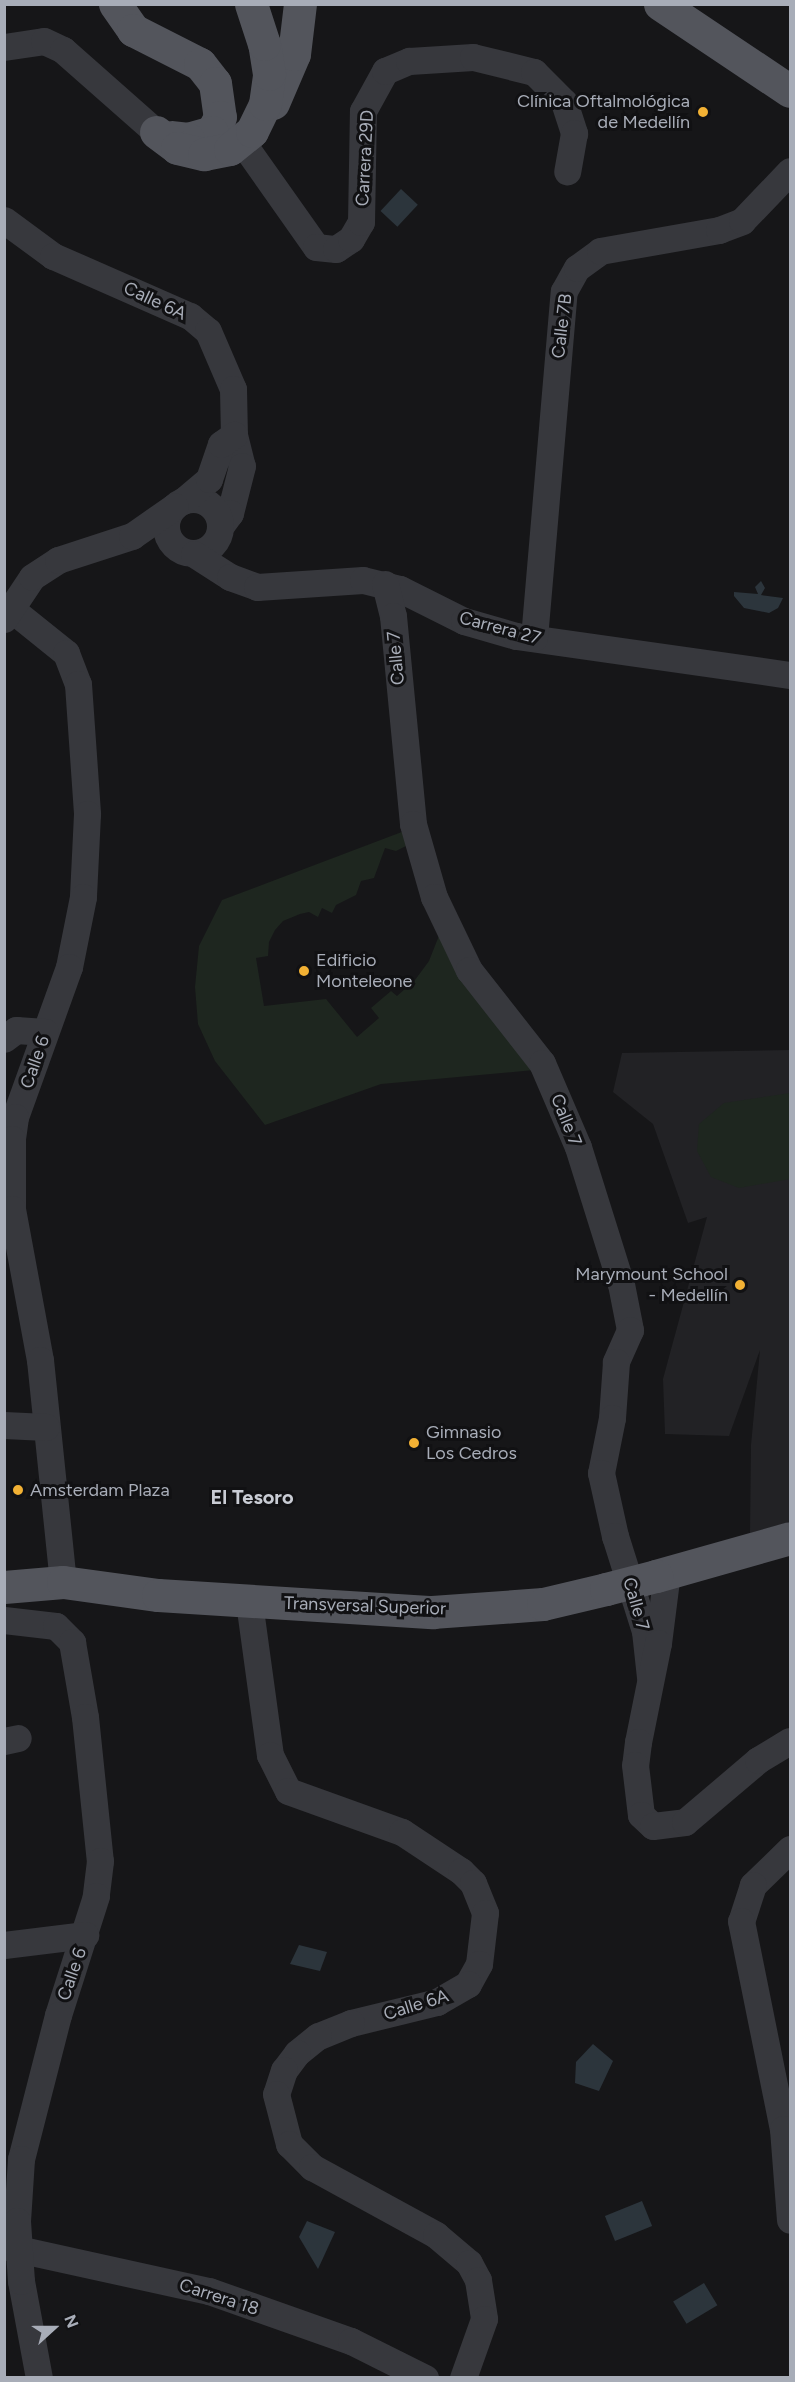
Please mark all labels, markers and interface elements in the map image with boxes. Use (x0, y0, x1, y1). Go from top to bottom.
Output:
place label: Clínica Oftalmológica de Medellín (517, 91, 690, 134)
marker: Clínica Oftalmológica de Medellín (694, 103, 712, 121)
street label: Carrera 29D (352, 109, 378, 207)
street label: Calle 6A (120, 277, 190, 325)
street label: Calle 7B (547, 292, 577, 360)
street label: Carrera 27 (457, 607, 543, 649)
street label: Calle 7 (383, 630, 409, 686)
place label: Edificio Monteleone (316, 950, 412, 992)
marker: Edificio Monteleone (297, 964, 311, 978)
street label: Calle 6 (16, 1033, 54, 1091)
street label: Calle 7 (546, 1091, 586, 1149)
place label: Marymount School - Medellín (575, 1264, 728, 1306)
marker: Marymount School - Medellín (733, 1278, 747, 1292)
place label: Gimnasio Los Cedros (426, 1422, 517, 1464)
marker: Gimnasio Los Cedros (407, 1436, 421, 1450)
place label: Amsterdam Plaza (30, 1479, 170, 1501)
marker: Amsterdam Plaza (11, 1483, 25, 1497)
district label: El Tesoro (210, 1485, 294, 1509)
street label: Calle 7 (618, 1575, 654, 1633)
street label: Transversal Superior (284, 1592, 446, 1620)
street label: Calle 6 (53, 1945, 91, 2003)
street label: Calle 6A (381, 1985, 451, 2025)
street label: Carrera 18 (177, 2274, 261, 2320)
north arrow (24, 2298, 84, 2358)
text: N (60, 2312, 82, 2331)

